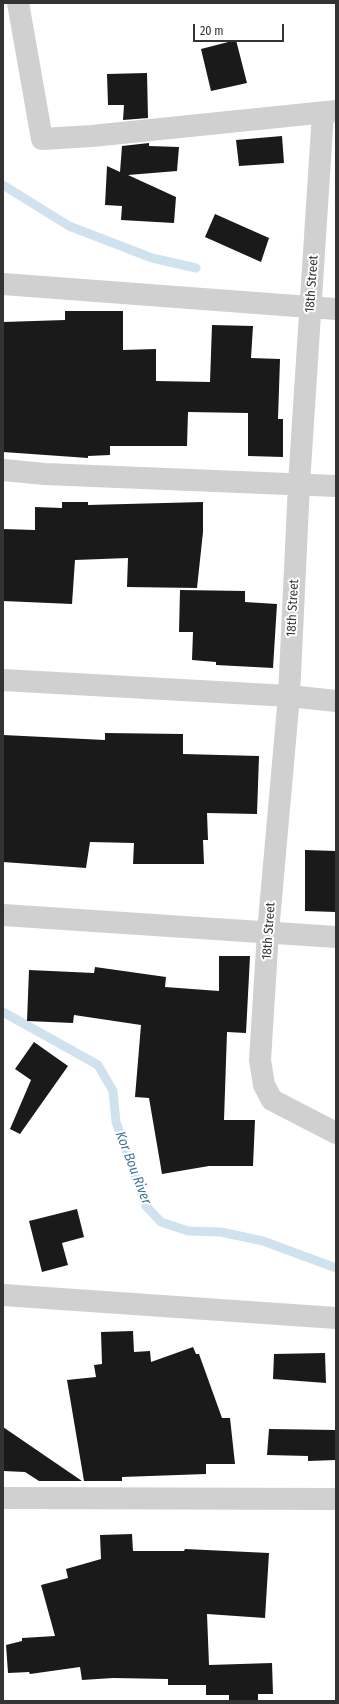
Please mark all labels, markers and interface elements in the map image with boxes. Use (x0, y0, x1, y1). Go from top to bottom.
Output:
scale bar (195, 16, 286, 42)
text: 20 m (200, 24, 224, 38)
street label: 18th Street (302, 255, 322, 313)
street label: 18th Street (284, 579, 302, 637)
street label: 18th Street (259, 902, 279, 960)
water label: Kor Bou River (111, 1129, 155, 1207)

